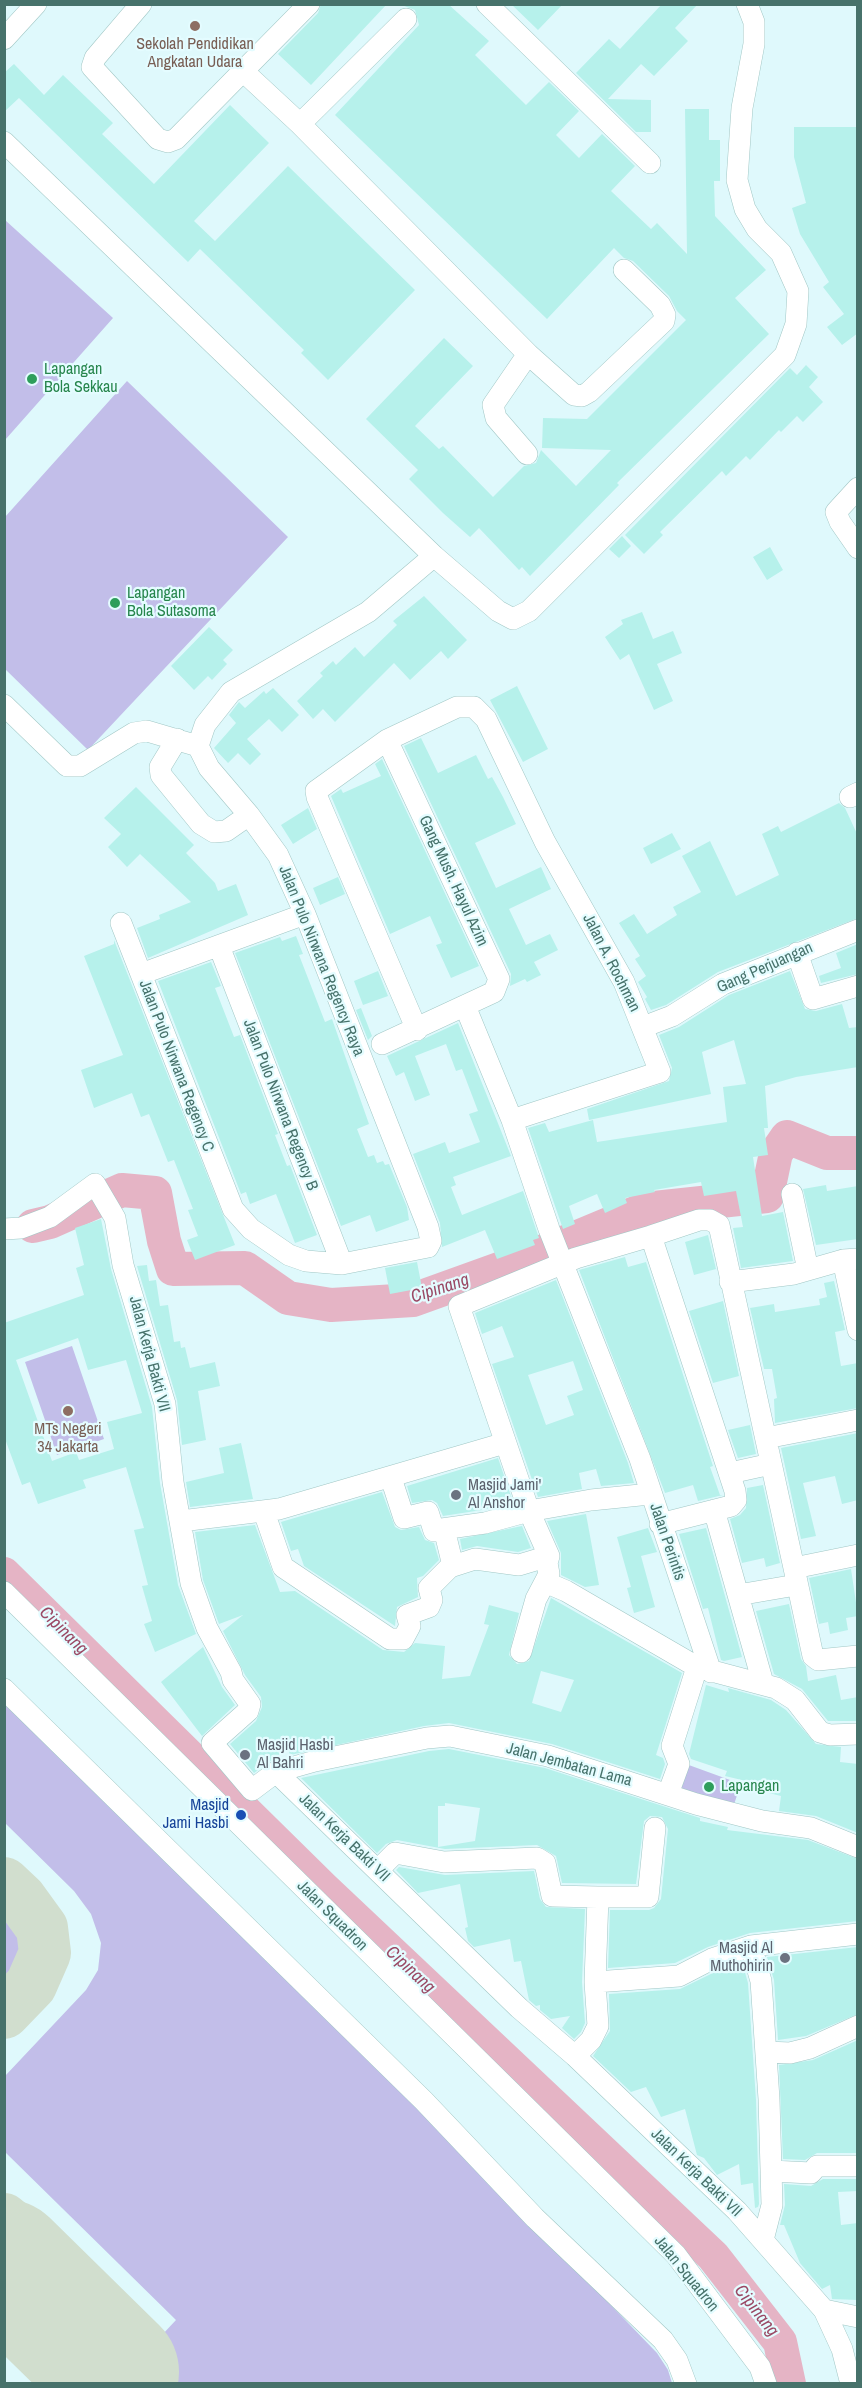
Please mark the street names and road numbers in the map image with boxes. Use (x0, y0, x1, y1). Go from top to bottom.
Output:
street label: Gang Mush. Hayul Azim (414, 813, 492, 949)
street label: Jalan Pulo Nirwana Regency Raya (274, 863, 368, 1059)
street label: Jalan A. Rochman (578, 911, 644, 1015)
street label: Gang Perjuangan (714, 938, 816, 998)
street label: Jalan Pulo Nirwana Regency C (134, 977, 218, 1155)
street label: Jalan Pulo Nirwana Regency B (239, 1017, 321, 1193)
street label: Jalan Kerja Bakti VII (124, 1294, 174, 1414)
street label: Jalan Perintis (645, 1501, 689, 1583)
street label: Jalan Jembatan Lama (504, 1739, 634, 1791)
street label: Jalan Kerja Bakti VII (295, 1790, 393, 1886)
street label: Jalan Squadron (293, 1877, 371, 1955)
street label: Jalan Kerja Bakti VII (647, 2125, 745, 2221)
street label: Jalan Squadron (650, 2232, 722, 2316)

